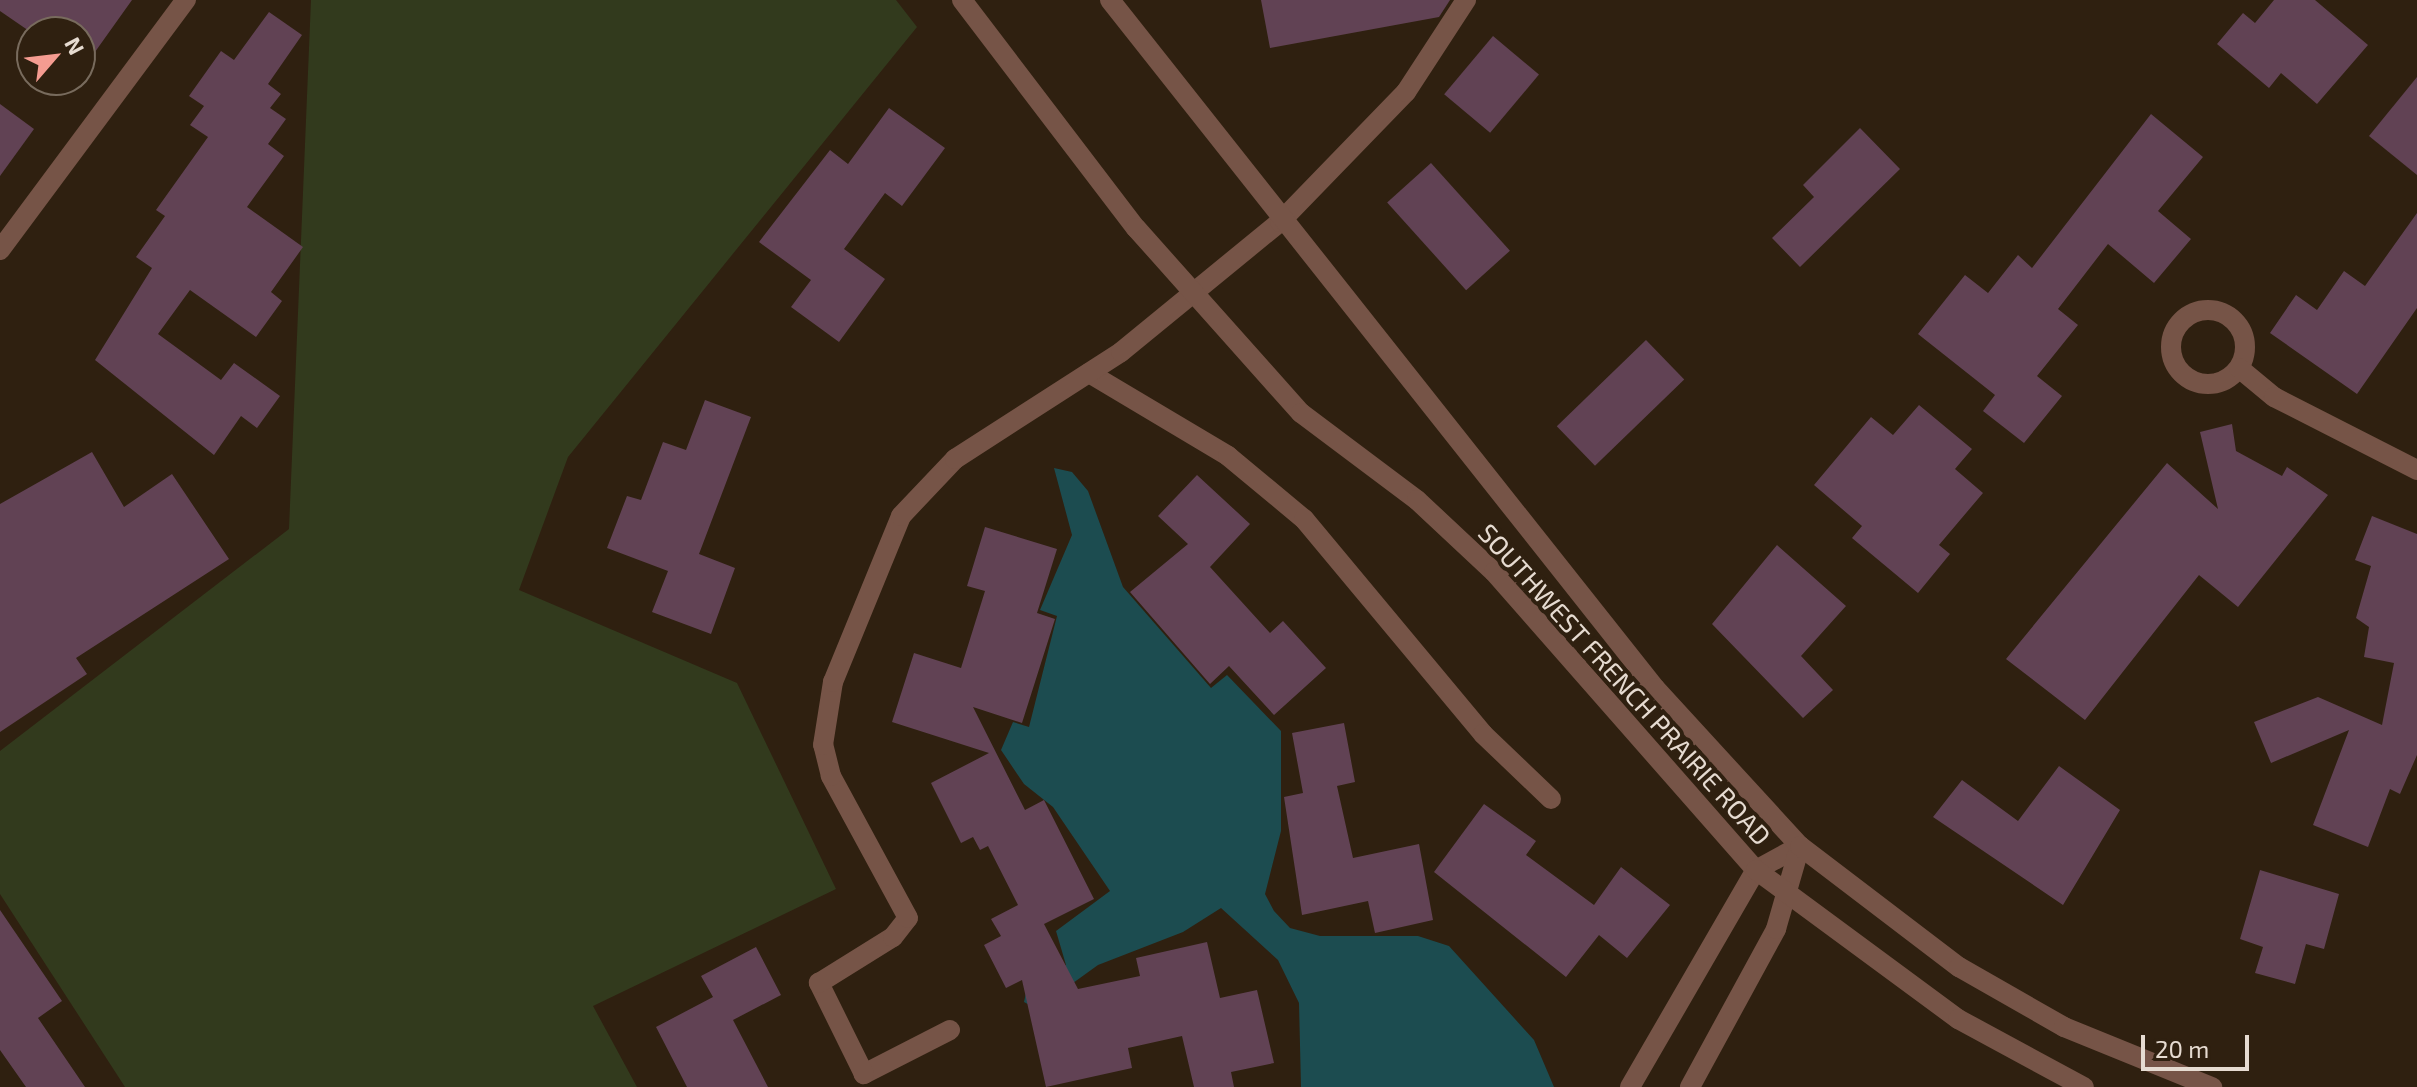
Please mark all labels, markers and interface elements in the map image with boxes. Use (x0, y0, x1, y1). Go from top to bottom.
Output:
north arrow (16, 16, 96, 96)
text: N (60, 33, 91, 59)
street label: SOUTHWEST FRENCH PRAIRIE ROAD (1472, 517, 1778, 851)
scale bar (2145, 1019, 2253, 1069)
text: 20 m (2155, 1034, 2209, 1063)

